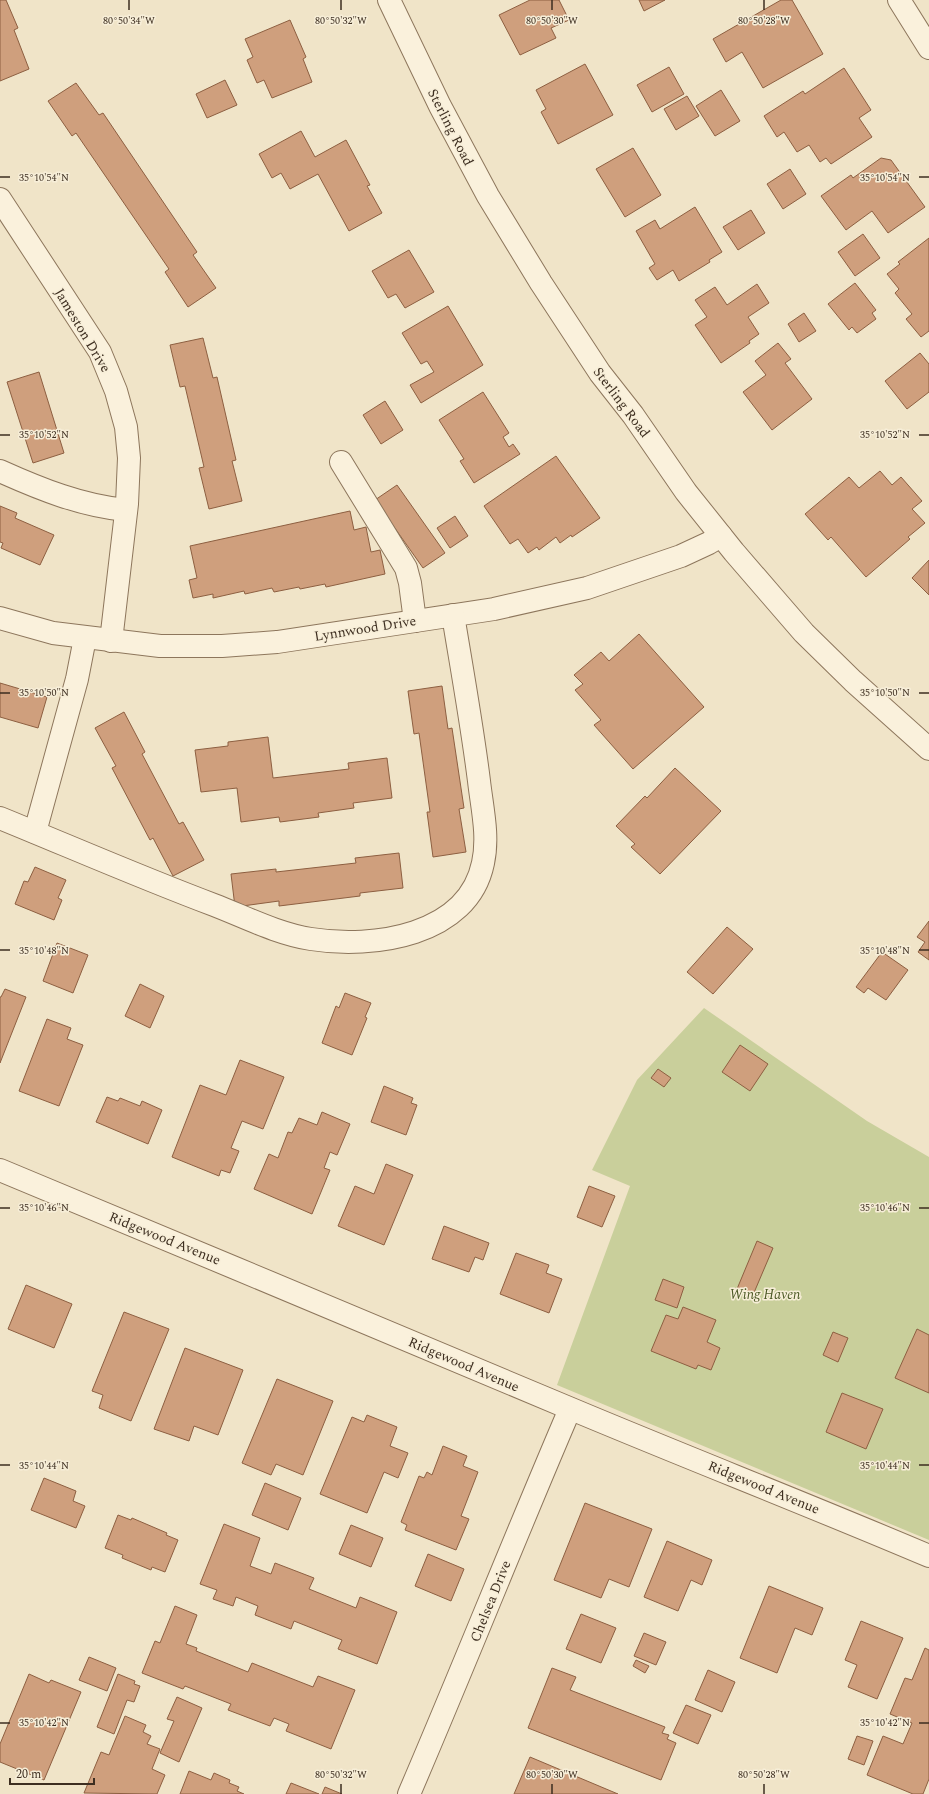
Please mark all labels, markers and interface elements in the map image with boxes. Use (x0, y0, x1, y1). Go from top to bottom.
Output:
text: 80°50'34"W (103, 13, 155, 29)
text: 80°50'32"W (315, 13, 367, 29)
text: 80°50'30"W (526, 13, 578, 29)
text: 80°50'28"W (738, 13, 790, 29)
street label: Sterling Road (422, 85, 479, 170)
text: 35°10'54"N (19, 170, 69, 186)
text: 35°10'54"N (860, 170, 910, 186)
street label: Jameston Drive (49, 284, 116, 377)
street label: Sterling Road (588, 362, 655, 442)
text: 35°10'52"N (19, 427, 69, 443)
text: 35°10'52"N (860, 427, 910, 443)
street label: Lynnwood Drive (313, 610, 418, 647)
text: 35°10'50"N (19, 685, 69, 701)
text: 35°10'50"N (860, 685, 910, 701)
text: 35°10'48"N (19, 943, 69, 959)
text: 35°10'48"N (860, 943, 910, 959)
text: 35°10'46"N (19, 1200, 69, 1216)
text: 35°10'46"N (860, 1200, 910, 1216)
street label: Ridgewood Avenue (106, 1206, 224, 1271)
park label: Wing Haven (729, 1284, 801, 1305)
street label: Ridgewood Avenue (405, 1332, 523, 1397)
street label: Ridgewood Avenue (705, 1455, 823, 1520)
text: 35°10'44"N (19, 1458, 69, 1474)
text: 35°10'44"N (860, 1458, 910, 1474)
street label: Chelsea Drive (464, 1557, 517, 1645)
text: 35°10'42"N (19, 1715, 69, 1731)
text: 35°10'42"N (860, 1715, 910, 1731)
scale bar (10, 1760, 94, 1786)
text: 20 m (16, 1765, 41, 1784)
text: 80°50'32"W (315, 1767, 367, 1783)
text: 80°50'30"W (526, 1767, 578, 1783)
text: 80°50'28"W (738, 1767, 790, 1783)

